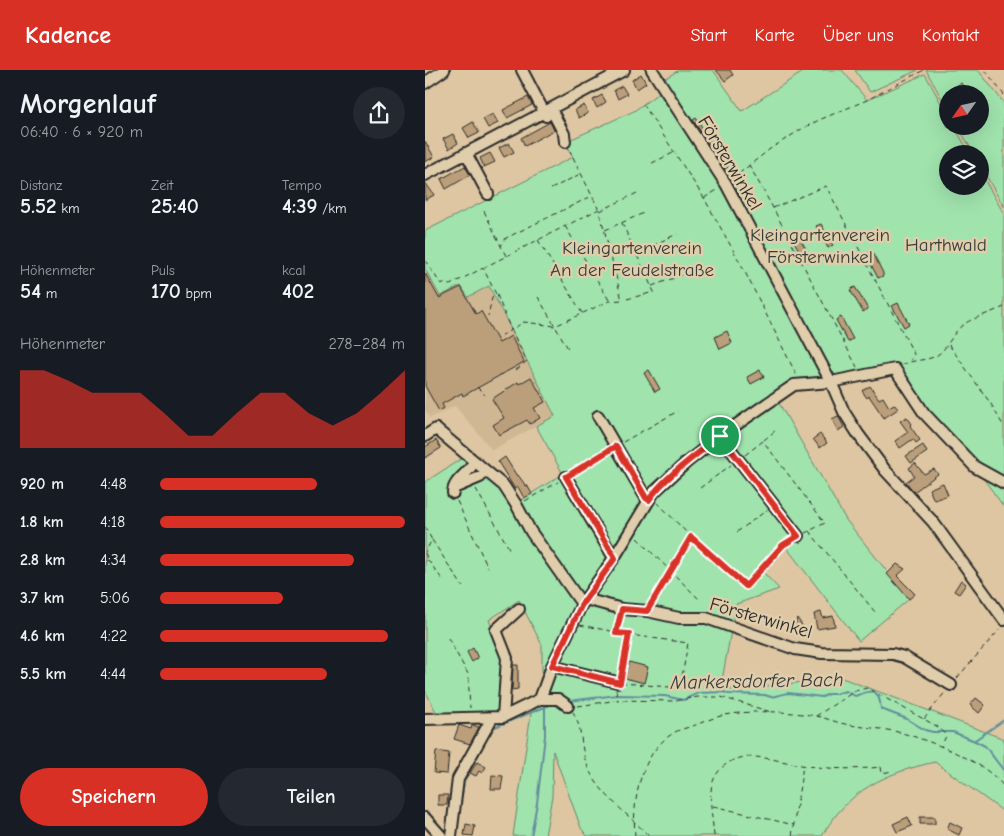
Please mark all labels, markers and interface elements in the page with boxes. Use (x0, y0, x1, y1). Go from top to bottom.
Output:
text: Kadence (25, 21, 111, 49)
text: Start (690, 25, 727, 46)
text: Karte (755, 25, 795, 46)
text: Über uns (823, 25, 894, 46)
text: Kontakt (922, 25, 979, 46)
north arrow (939, 85, 989, 135)
map controls (939, 85, 989, 195)
button: share (353, 87, 405, 139)
text: Morgenlauf (20, 88, 156, 120)
street label: Försterwinkel (693, 112, 767, 214)
text: 06:40 · 6 × 920 m (20, 123, 143, 141)
button: layers (939, 145, 989, 195)
text: Distanz (20, 177, 62, 194)
text: Zeit (151, 177, 173, 194)
text: Tempo (282, 177, 322, 194)
text: 5.52 (20, 194, 57, 218)
text: 25:40 (151, 194, 199, 218)
text: 4:39 (282, 194, 318, 218)
text: km (57, 200, 80, 217)
text: /km (318, 200, 347, 217)
park label: Kleingartenverein Försterwinkel (750, 224, 890, 268)
park label: Harthwald (905, 234, 987, 256)
park label: Kleingartenverein An der Feudelstraße (550, 237, 714, 281)
text: Höhenmeter (20, 262, 95, 279)
text: Puls (151, 262, 175, 279)
text: kcal (282, 262, 306, 279)
text: 54 (20, 279, 41, 303)
text: 170 (151, 279, 181, 303)
text: 402 (282, 279, 314, 303)
text: m (41, 285, 57, 302)
text: bpm (181, 285, 212, 302)
text: Höhenmeter (20, 335, 105, 353)
text: 278–284 m (328, 335, 405, 353)
pin (699, 415, 741, 457)
icon: arrive (706, 422, 734, 450)
text: 920 m (20, 475, 64, 493)
text: 4:48 (100, 475, 127, 493)
text: 1.8 km (20, 513, 64, 531)
text: 4:18 (100, 513, 125, 531)
text: 2.8 km (20, 551, 65, 569)
text: 4:34 (100, 551, 126, 569)
text: 3.7 km (20, 589, 64, 607)
text: 5:06 (100, 589, 130, 607)
street label: Försterwinkel (707, 593, 815, 643)
text: 4.6 km (20, 627, 65, 645)
text: 4:22 (100, 627, 127, 645)
text: 5.5 km (20, 665, 66, 683)
text: 4:44 (100, 665, 126, 683)
water label: Markersdorfer Bach (669, 668, 844, 694)
button: Speichern (20, 768, 208, 826)
button: Teilen (218, 768, 405, 826)

